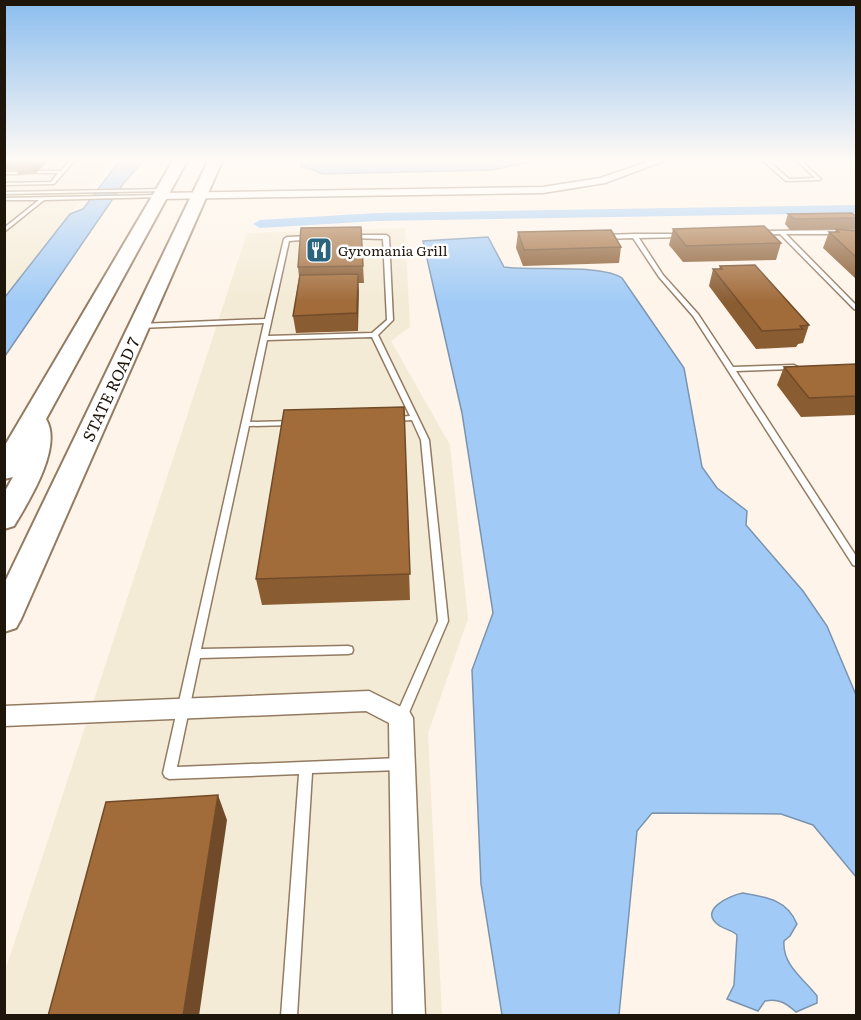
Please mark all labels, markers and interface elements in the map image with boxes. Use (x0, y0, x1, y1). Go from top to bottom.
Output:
restaurant icon: Gyromania Grill (304, 235, 334, 265)
place label: Gyromania Grill (338, 240, 448, 260)
street label: STATE ROAD 7 (75, 333, 145, 445)

